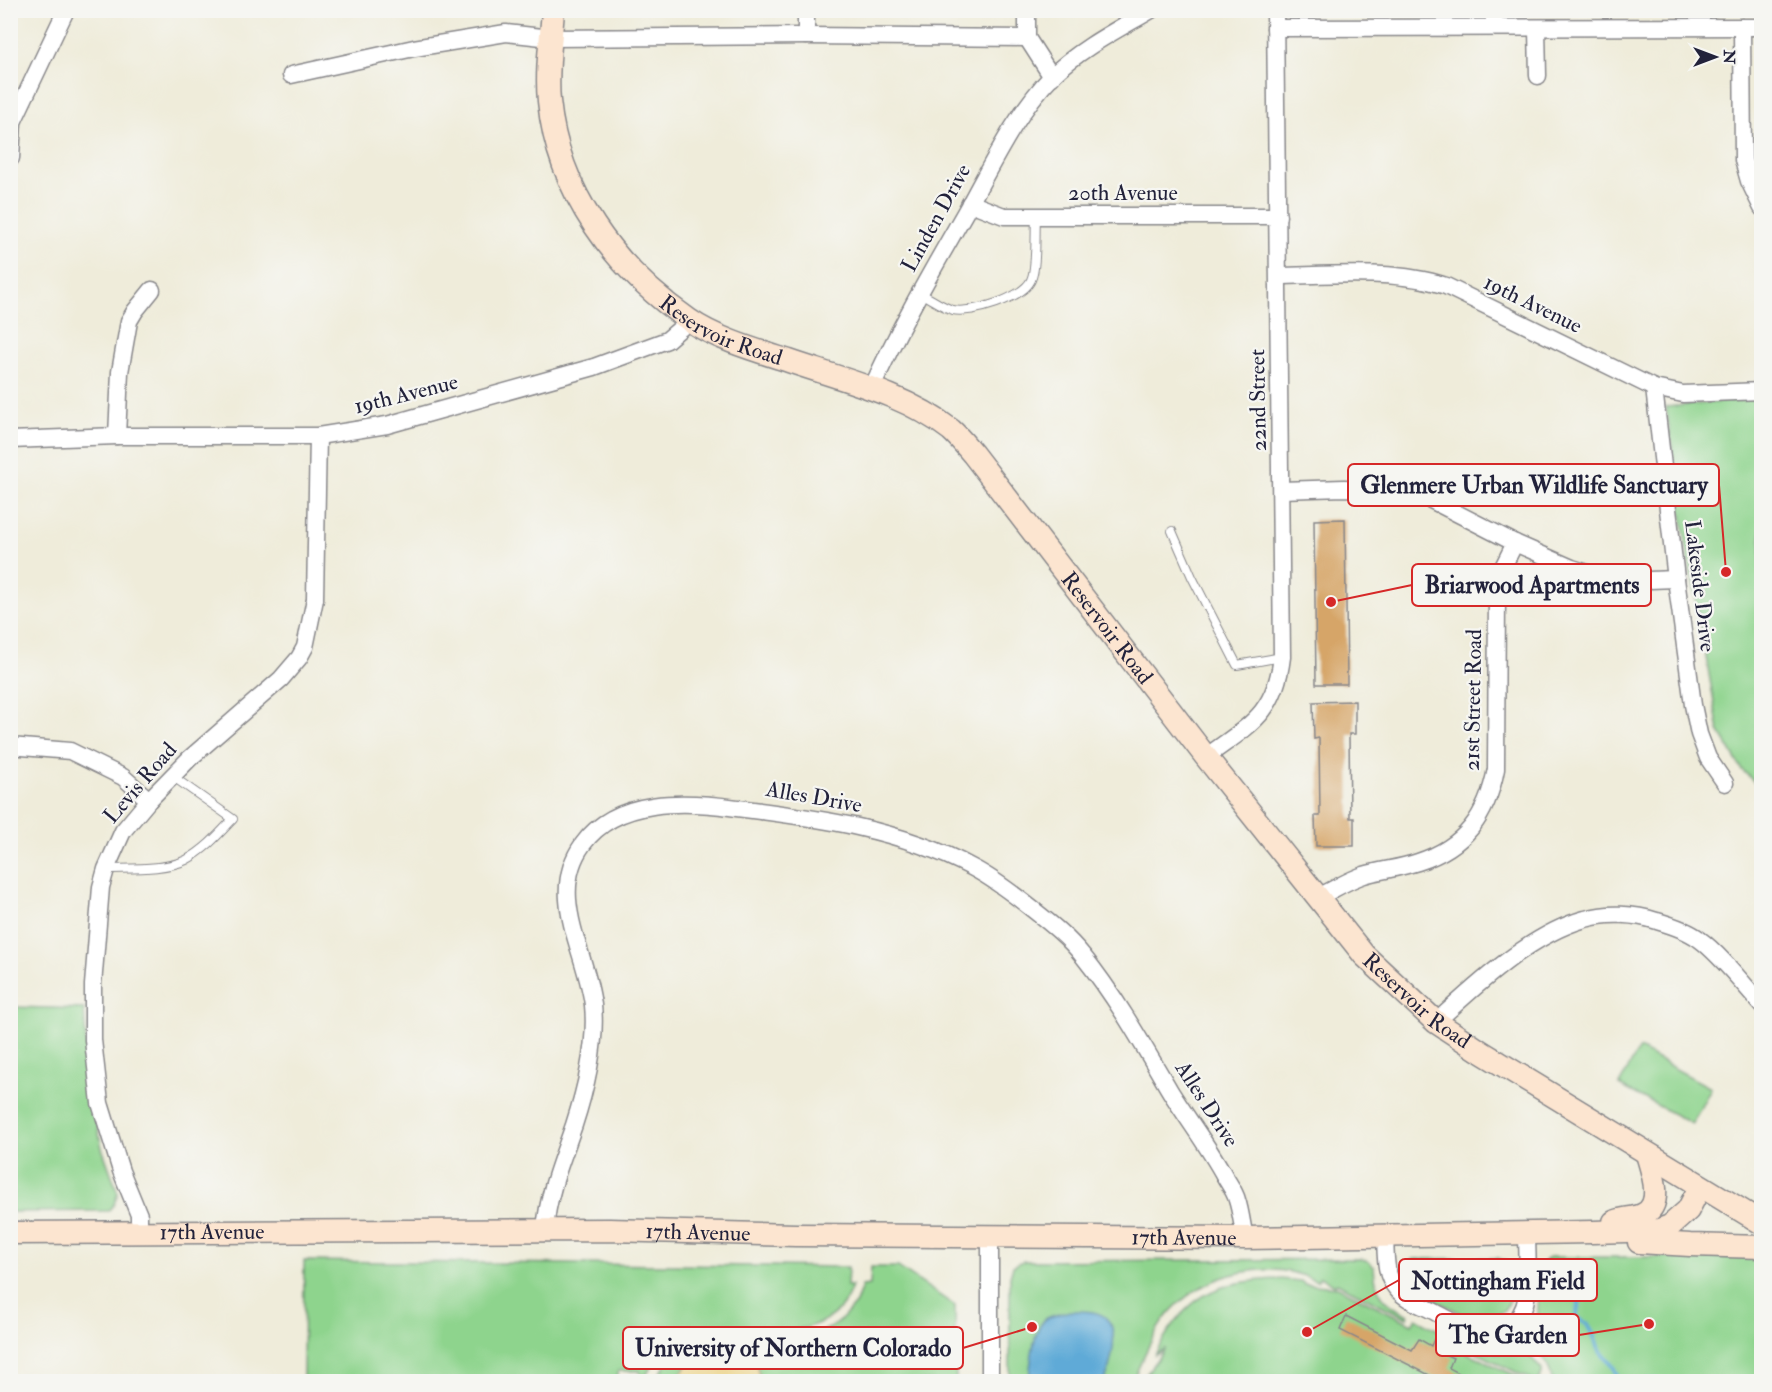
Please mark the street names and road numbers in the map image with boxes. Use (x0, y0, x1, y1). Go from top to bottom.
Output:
street label: Linden Drive (895, 159, 977, 277)
street label: 20th Avenue (1068, 179, 1178, 207)
street label: 19th Avenue (1479, 268, 1587, 340)
street label: Reservoir Road (653, 289, 786, 372)
street label: 22nd Street (1243, 349, 1273, 451)
street label: 19th Avenue (351, 368, 461, 420)
street label: Lakeside Drive (1678, 518, 1722, 654)
street label: Reservoir Road (1055, 566, 1159, 690)
street label: 21st Street Road (1458, 629, 1488, 771)
street label: Levis Road (97, 736, 183, 829)
street label: Alles Drive (763, 775, 864, 819)
street label: Reservoir Road (1356, 947, 1476, 1055)
street label: Alles Drive (1168, 1055, 1245, 1152)
street label: 17th Avenue (645, 1217, 751, 1248)
street label: 17th Avenue (159, 1218, 265, 1246)
street label: 17th Avenue (1131, 1223, 1237, 1252)

